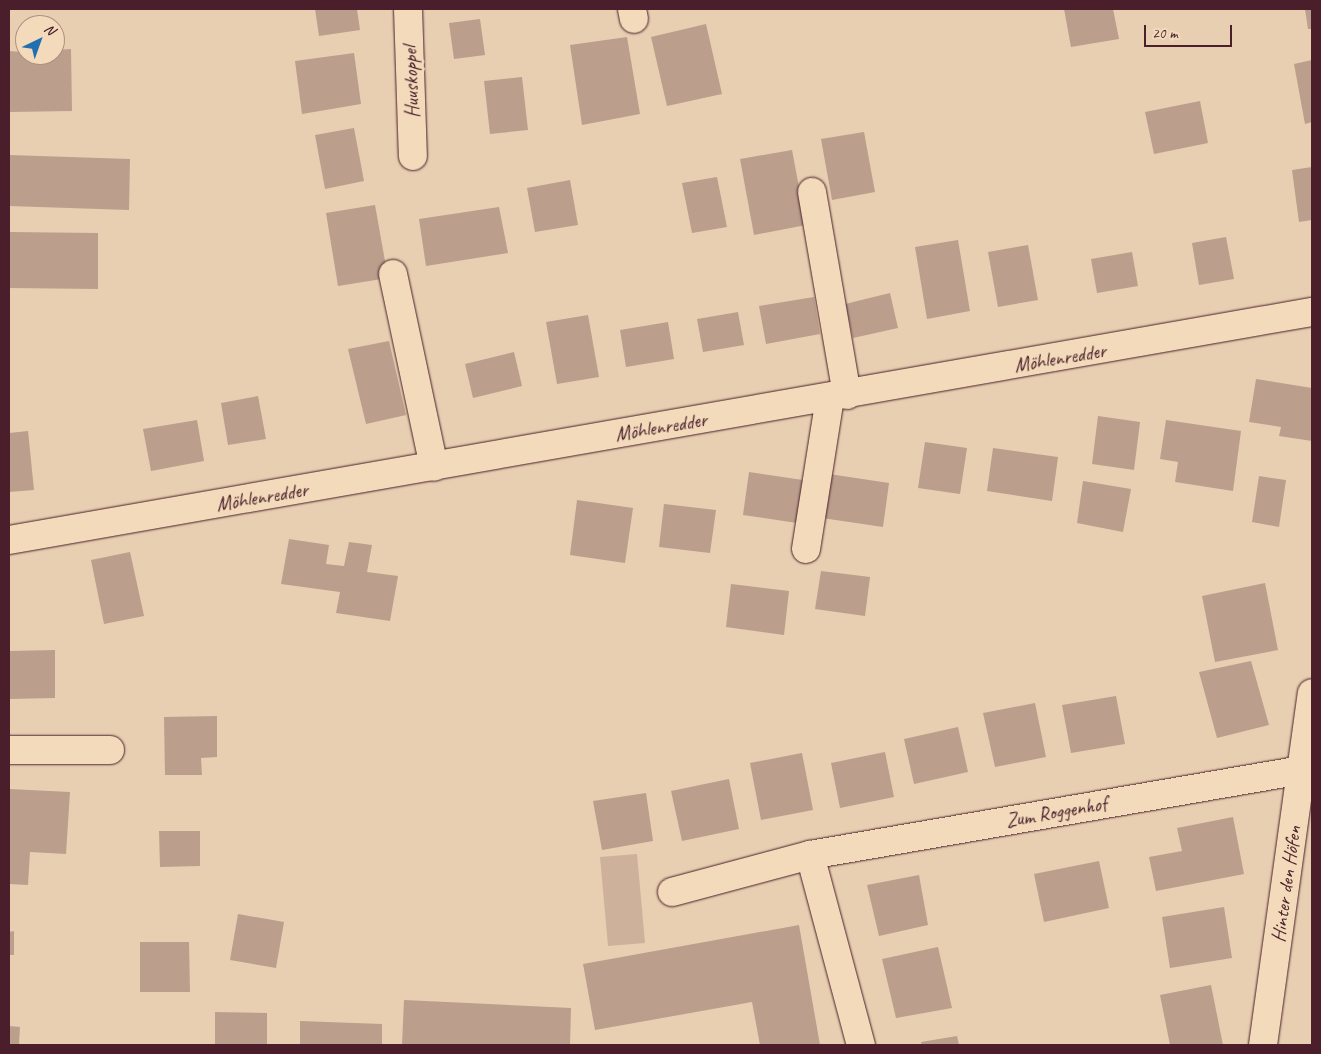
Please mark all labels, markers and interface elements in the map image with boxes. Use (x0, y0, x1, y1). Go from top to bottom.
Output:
north arrow (15, 15, 65, 65)
scale bar (1146, 15, 1234, 47)
text: N (41, 20, 59, 38)
text: 20 m (1152, 24, 1178, 43)
street label: Huuskoppel (398, 45, 424, 119)
street label: Möhlenredder (1012, 338, 1108, 378)
street label: Möhlenredder (613, 407, 709, 447)
street label: Möhlenredder (214, 477, 310, 517)
street label: Zum Roggenhof (1003, 791, 1109, 833)
street label: Hinter den Höfen (1266, 824, 1306, 944)

